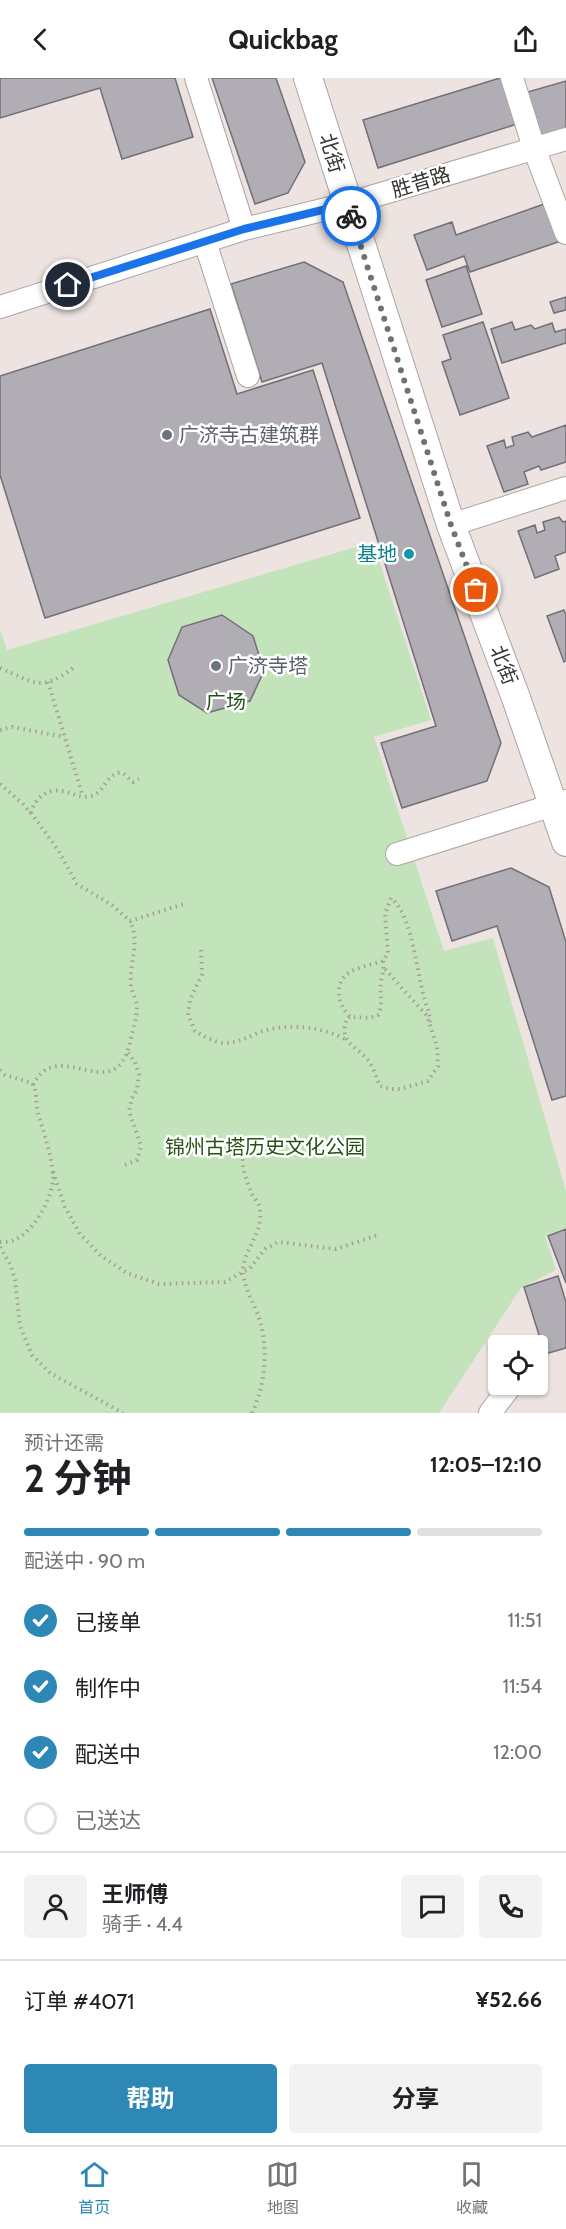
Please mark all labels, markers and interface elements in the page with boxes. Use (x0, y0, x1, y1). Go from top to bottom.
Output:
icon: back (24, 23, 57, 56)
text: Quickbag (228, 23, 338, 56)
icon: share (509, 23, 542, 56)
street label: 北街 (315, 130, 349, 176)
street label: 胜昔路 (389, 162, 453, 202)
courier (321, 186, 381, 246)
icon: bike (335, 200, 368, 233)
pin (42, 259, 93, 310)
icon: home (51, 268, 84, 301)
place label: 广济寺古建筑群 (179, 423, 319, 447)
marker: 广济寺古建筑群 (160, 428, 174, 442)
place label: 基地 (357, 542, 397, 566)
marker: 基地 (402, 547, 416, 561)
pin (450, 564, 501, 615)
icon: bag (459, 573, 492, 606)
street label: 北街 (486, 642, 522, 688)
place label: 广济寺塔 (228, 654, 308, 678)
marker: 广济寺塔 (209, 659, 223, 673)
park label: 广场 (206, 690, 246, 714)
park label: 锦州古塔历史文化公园 (165, 1135, 365, 1159)
map controls (488, 1335, 548, 1395)
button: locate (488, 1335, 548, 1395)
text: 预计还需 (24, 1431, 104, 1455)
text: 12:05–12:10 (430, 1451, 542, 1478)
text: 2 分钟 (24, 1454, 131, 1502)
text: 配送中 · 90 m (24, 1549, 145, 1573)
icon: check (24, 1604, 57, 1637)
text: 11:51 (507, 1608, 542, 1632)
text: 已接单 (75, 1609, 141, 1636)
icon: check (24, 1670, 57, 1703)
text: 11:54 (502, 1674, 542, 1698)
text: 制作中 (75, 1675, 141, 1702)
icon: check (24, 1736, 57, 1769)
text: 12:00 (493, 1740, 542, 1764)
text: 配送中 (75, 1741, 141, 1768)
text: 已送达 (75, 1807, 141, 1834)
button: person (24, 1875, 87, 1938)
button: chat (401, 1875, 464, 1938)
button: phone (479, 1875, 542, 1938)
text: 王师傅 (102, 1881, 168, 1908)
text: 骑手 · 4.4 (102, 1912, 183, 1936)
text: ¥52.66 (476, 1986, 542, 2013)
text: 订单 #4071 (24, 1988, 135, 2015)
button: 帮助 (24, 2064, 277, 2133)
button: 分享 (289, 2064, 542, 2133)
tab: 首页 (78, 2158, 111, 2218)
tab: 地图 (266, 2158, 299, 2218)
tab: 收藏 (455, 2158, 488, 2218)

